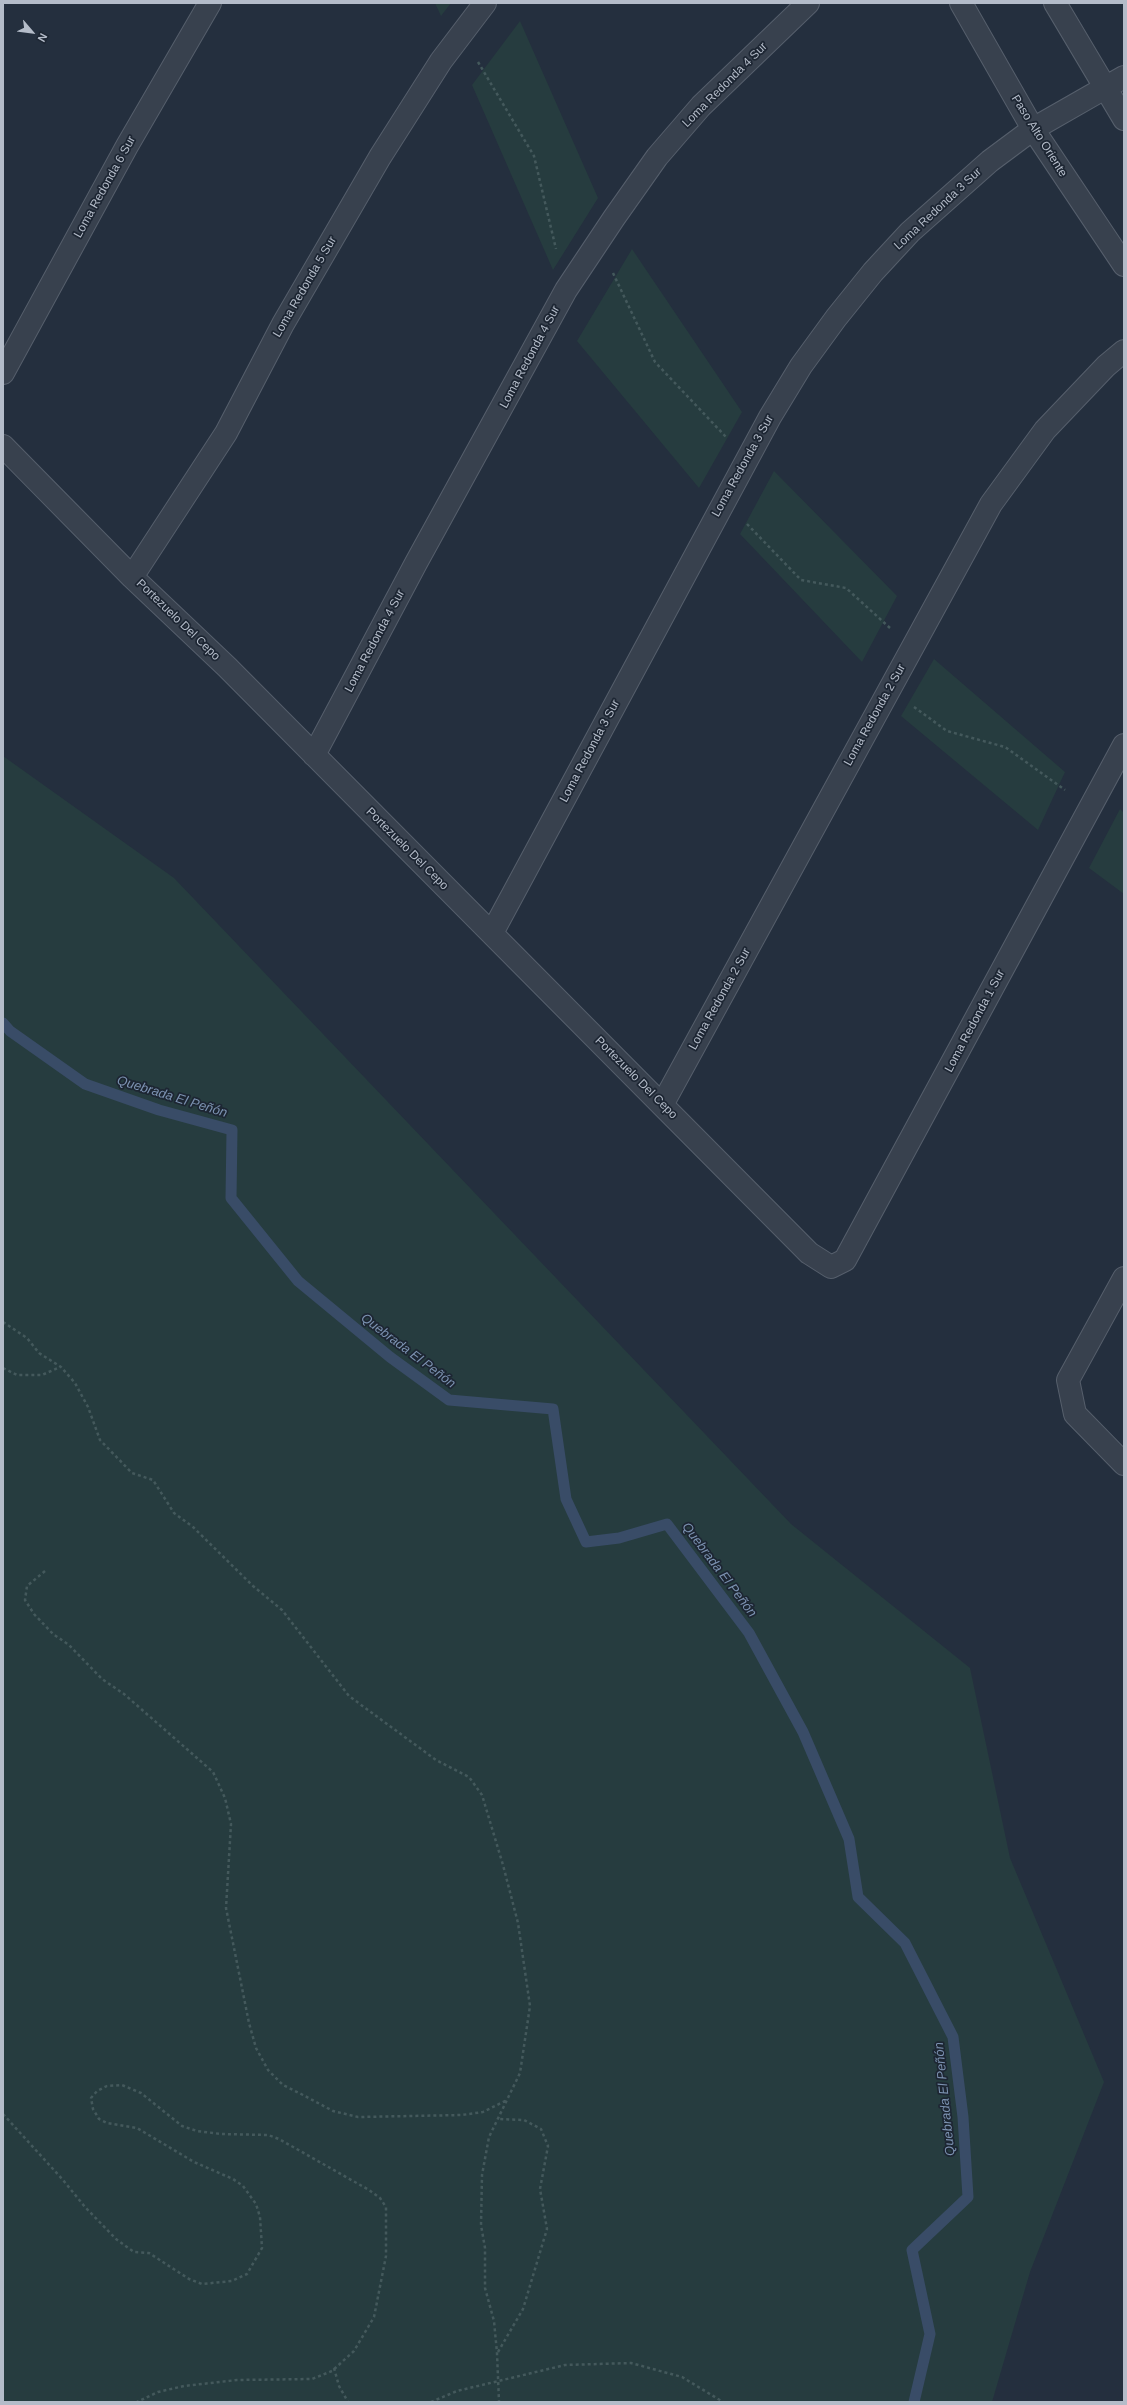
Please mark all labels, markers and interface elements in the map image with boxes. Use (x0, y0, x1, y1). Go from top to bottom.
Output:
north arrow (12, 12, 52, 52)
text: N (35, 31, 50, 44)
street label: Loma Redonda 4 Sur (680, 40, 770, 130)
street label: Paso Alto Oriente (1008, 92, 1070, 180)
street label: Loma Redonda 6 Sur (71, 134, 139, 240)
street label: Loma Redonda 3 Sur (891, 165, 985, 253)
street label: Loma Redonda 5 Sur (270, 234, 340, 340)
street label: Loma Redonda 4 Sur (497, 303, 563, 411)
street label: Loma Redonda 3 Sur (709, 413, 777, 519)
street label: Portezuelo Del Cepo (133, 576, 223, 664)
street label: Loma Redonda 4 Sur (342, 587, 408, 695)
street label: Loma Redonda 2 Sur (841, 662, 909, 768)
street label: Loma Redonda 3 Sur (557, 697, 623, 805)
street label: Portezuelo Del Cepo (363, 805, 451, 893)
street label: Loma Redonda 2 Sur (686, 946, 754, 1052)
street label: Loma Redonda 1 Sur (942, 967, 1008, 1075)
street label: Portezuelo Del Cepo (592, 1034, 680, 1122)
water label: Quebrada El Peñón (115, 1073, 229, 1121)
water label: Quebrada El Peñón (358, 1310, 458, 1392)
water label: Quebrada El Peñón (678, 1520, 760, 1620)
water label: Quebrada El Peñón (931, 2041, 959, 2157)

